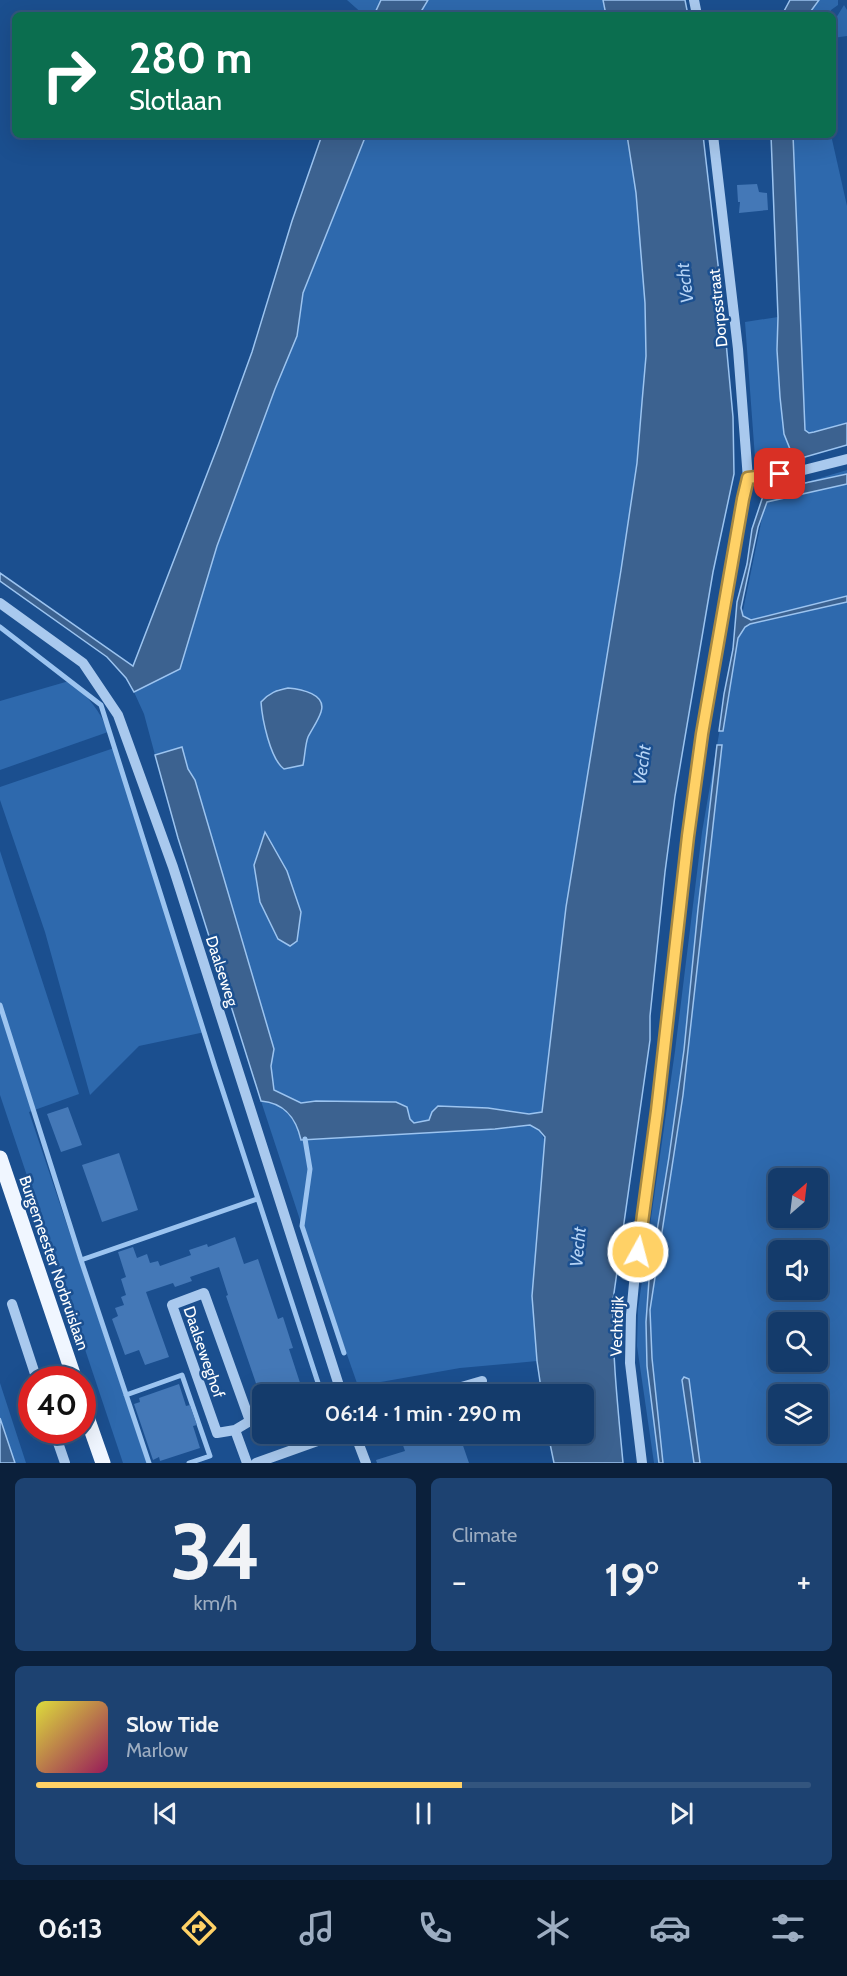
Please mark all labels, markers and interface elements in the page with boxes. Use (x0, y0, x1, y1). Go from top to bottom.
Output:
text: 280 m (129, 32, 252, 84)
icon: right (30, 36, 108, 114)
text: Slotlaan (129, 84, 222, 117)
water label: Vecht (672, 261, 698, 304)
street label: Dorpsstraat (704, 267, 732, 348)
pin (754, 448, 805, 499)
icon: arrive (763, 457, 796, 490)
water label: Vecht (628, 743, 656, 786)
street label: Daalseweg (202, 933, 243, 1010)
north arrow (768, 1168, 828, 1228)
map controls (768, 1168, 828, 1444)
street label: Burgemeester Norbruislaan (15, 1173, 93, 1353)
position arrow (606, 1220, 670, 1284)
water label: Vecht (565, 1225, 591, 1268)
button: sound (768, 1240, 828, 1300)
street label: Vechtdijk (606, 1294, 628, 1357)
street label: Daalseweghof (179, 1304, 229, 1401)
button: search (768, 1312, 828, 1372)
speed limit sign: 40 (18, 1366, 96, 1444)
button: layers (768, 1384, 828, 1444)
text: 06:14 · 1 min · 290 m (325, 1400, 521, 1427)
text: 34 (170, 1504, 261, 1599)
text: Climate (452, 1523, 517, 1547)
text: 19° (604, 1553, 659, 1607)
text: − (452, 1561, 467, 1601)
text: + (796, 1561, 811, 1601)
text: km/h (194, 1591, 237, 1615)
text: Slow Tide (126, 1711, 219, 1738)
text: Marlow (126, 1738, 188, 1762)
icon: previous (149, 1797, 182, 1830)
icon: pause (407, 1797, 440, 1830)
icon: next (665, 1797, 698, 1830)
icon: directions (178, 1907, 220, 1949)
icon: music (296, 1907, 338, 1949)
icon: phone (414, 1907, 456, 1949)
icon: climate (532, 1907, 574, 1949)
icon: car (649, 1907, 691, 1949)
icon: filters (767, 1907, 809, 1949)
text: 06:13 (38, 1912, 103, 1945)

